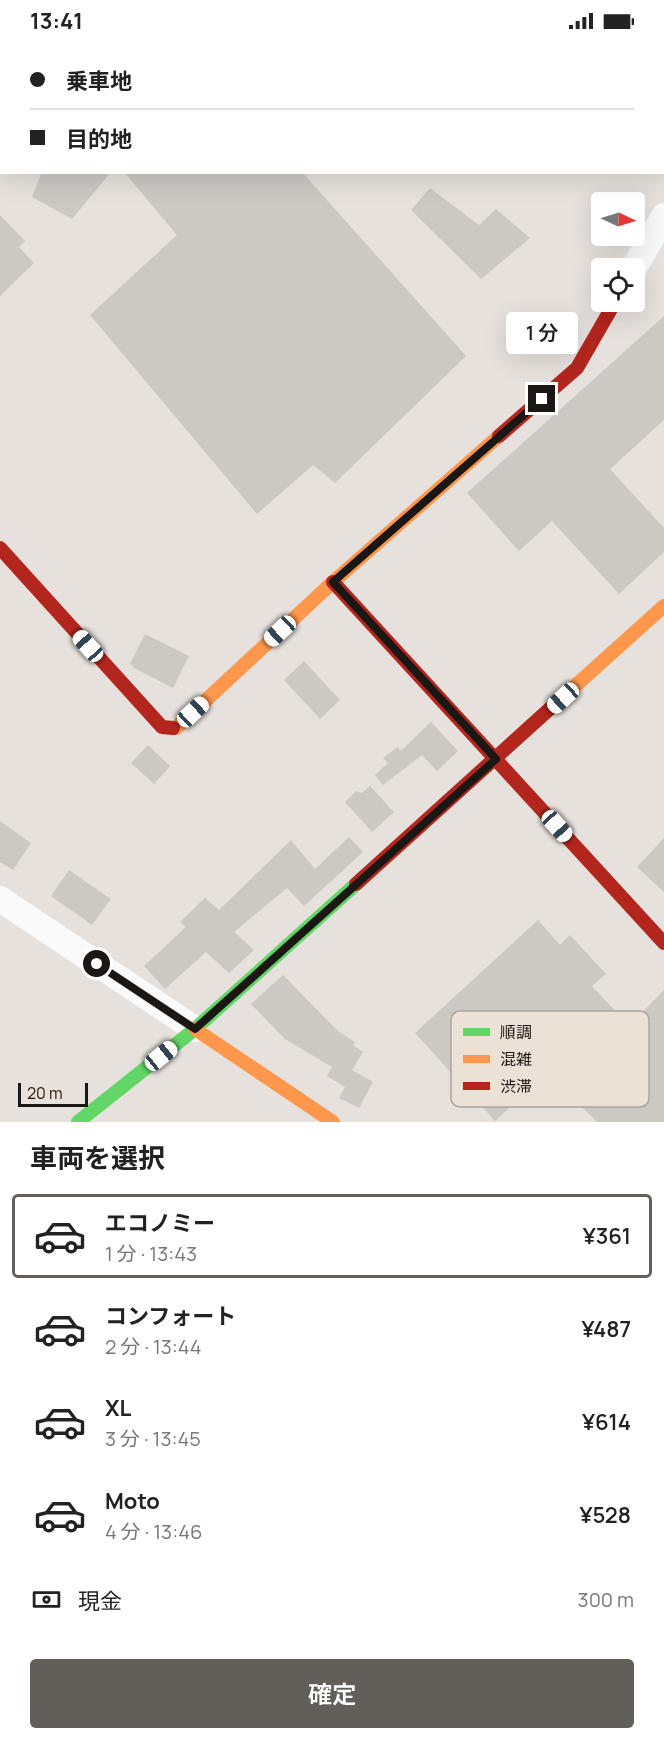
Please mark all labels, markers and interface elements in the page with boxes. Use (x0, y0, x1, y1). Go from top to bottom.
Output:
text: 13:41 (30, 6, 83, 36)
text: 乗車地 (66, 66, 132, 96)
text: 目的地 (66, 124, 132, 154)
north arrow (591, 192, 645, 246)
map controls (591, 192, 645, 312)
button: locate (591, 258, 645, 312)
callout: 1 分 (506, 312, 578, 354)
text: 1 分 (526, 319, 558, 346)
route end (528, 385, 555, 412)
car (261, 612, 299, 650)
car (69, 627, 107, 665)
car (544, 679, 582, 717)
car (174, 693, 212, 731)
car (538, 807, 576, 845)
route start (83, 950, 110, 977)
legend (451, 1011, 649, 1107)
text: 順調 (500, 1021, 532, 1043)
car (141, 1038, 181, 1074)
text: 混雑 (500, 1048, 532, 1070)
text: 渋滞 (500, 1075, 532, 1097)
scale bar (18, 1080, 88, 1108)
text: 20 m (27, 1082, 63, 1104)
text: 車両を選択 (30, 1139, 165, 1176)
text: エコノミー (105, 1208, 215, 1238)
icon: car (33, 1209, 87, 1263)
text: ¥361 (583, 1221, 631, 1251)
text: 1 分 · 13:43 (105, 1240, 197, 1267)
text: コンフォート (105, 1301, 236, 1331)
icon: car (33, 1302, 87, 1356)
text: ¥487 (582, 1314, 631, 1344)
text: 2 分 · 13:44 (105, 1333, 202, 1360)
text: XL (105, 1393, 131, 1423)
icon: car (33, 1395, 87, 1449)
text: ¥614 (582, 1407, 631, 1437)
text: 3 分 · 13:45 (105, 1425, 201, 1452)
text: Moto (105, 1486, 160, 1516)
icon: car (33, 1488, 87, 1542)
text: ¥528 (580, 1500, 631, 1530)
text: 4 分 · 13:46 (105, 1518, 202, 1545)
icon: cash (30, 1583, 63, 1616)
text: 現金 (78, 1586, 122, 1616)
text: 300 m (578, 1586, 634, 1613)
button: 確定 (30, 1659, 634, 1728)

